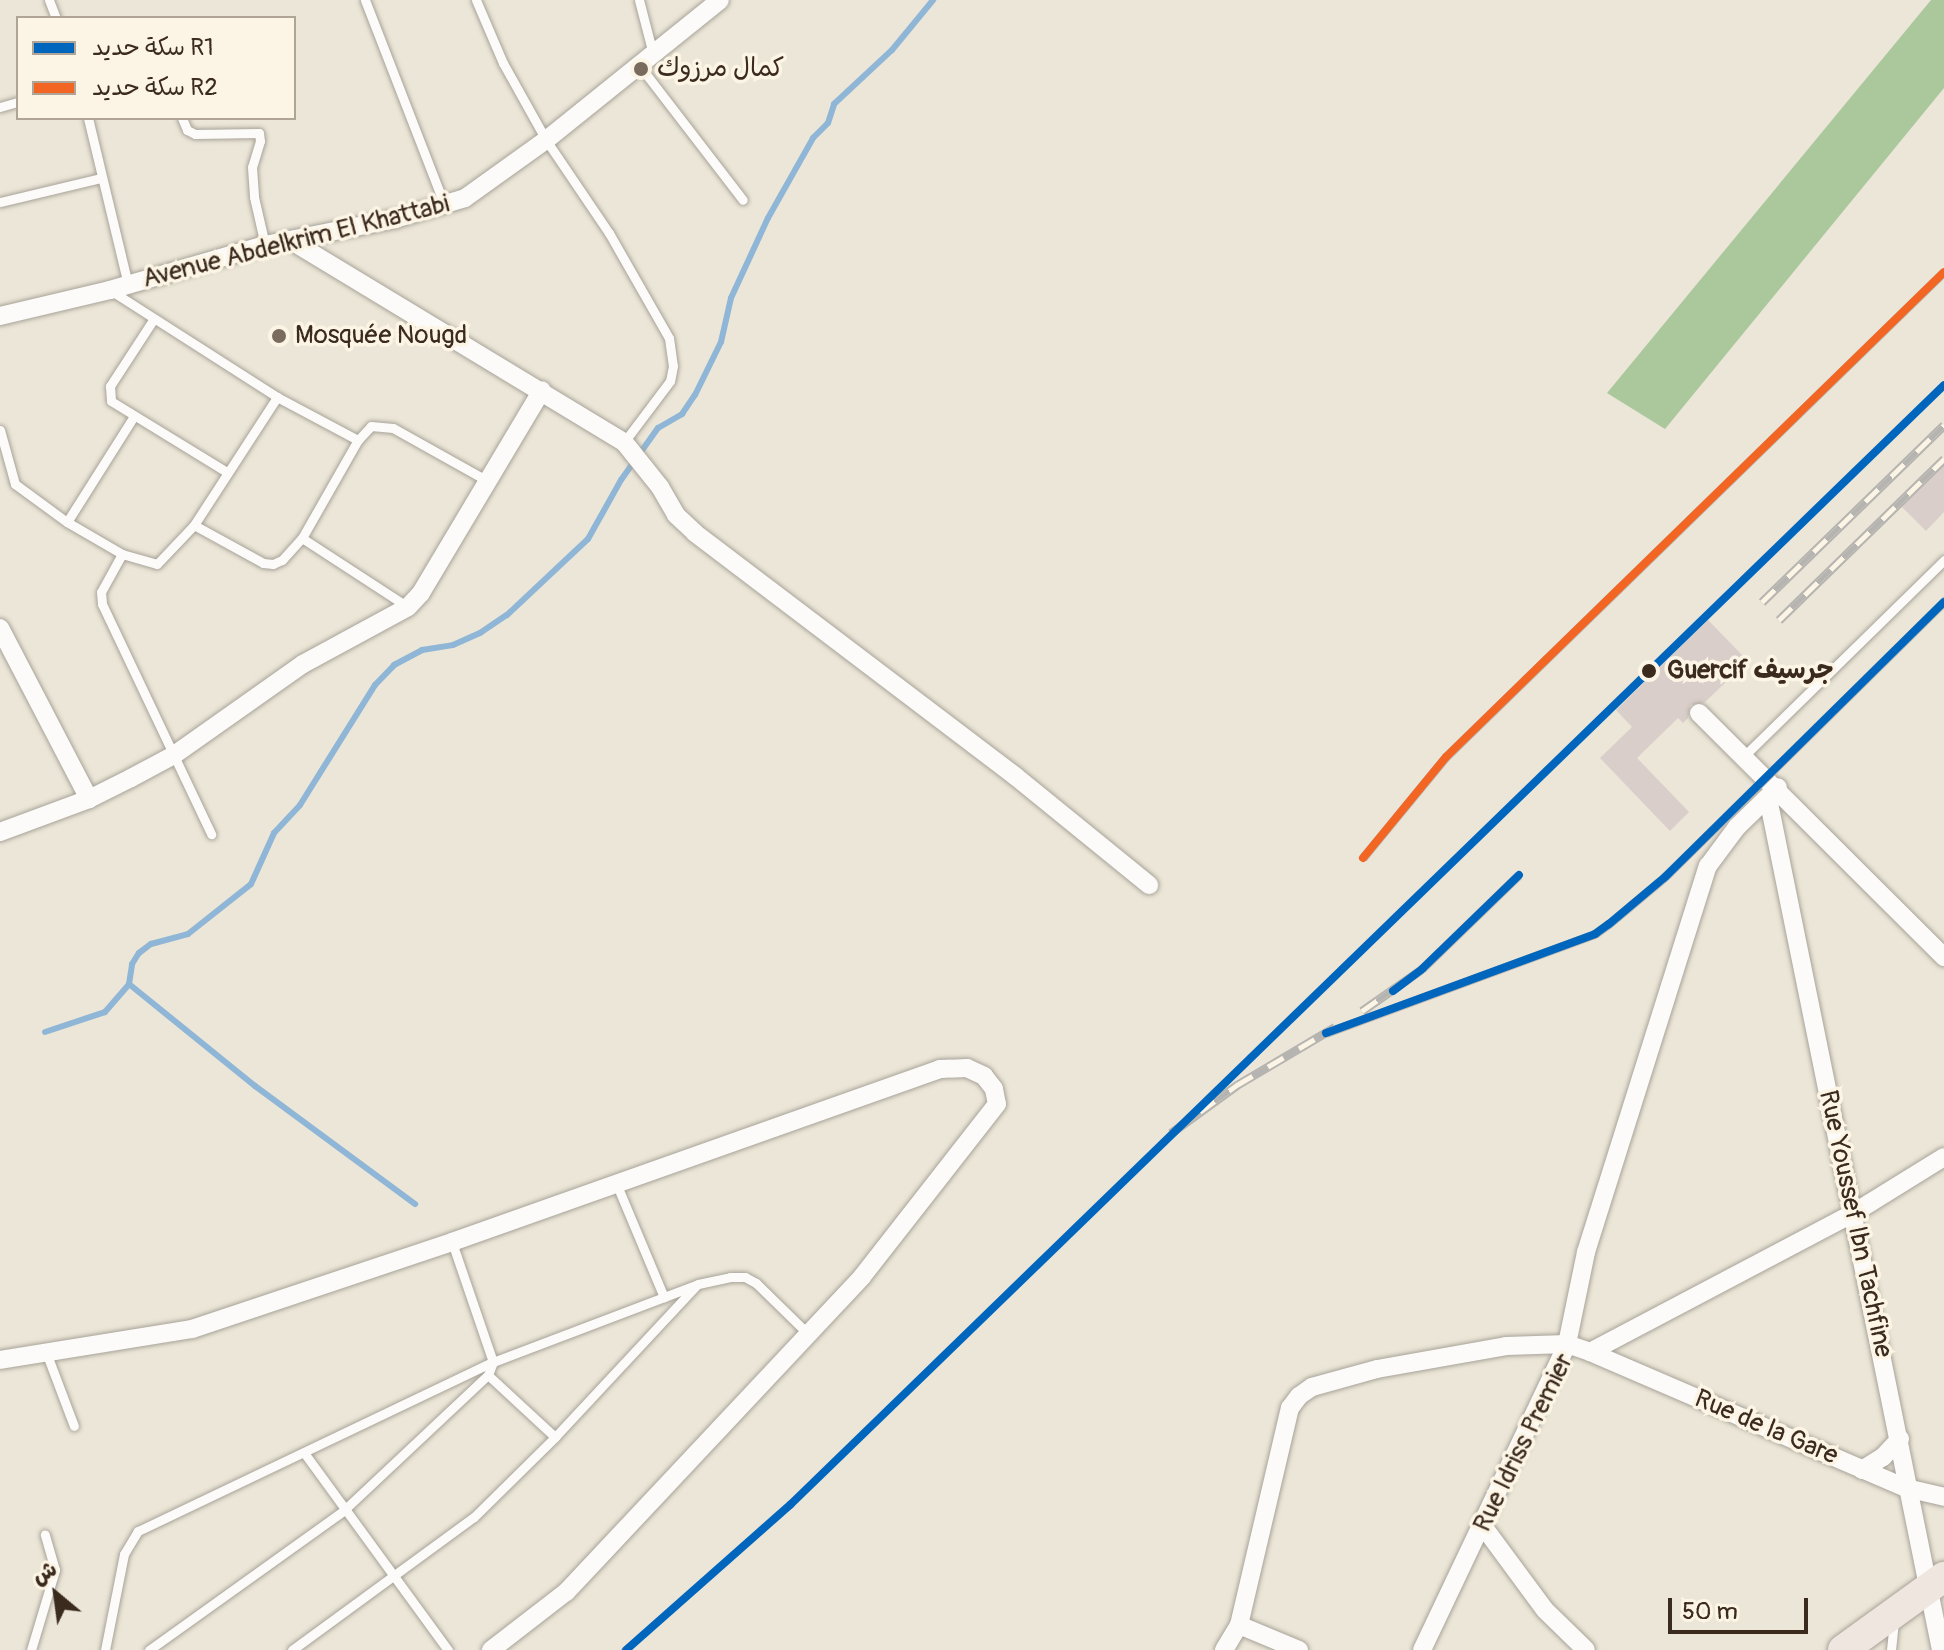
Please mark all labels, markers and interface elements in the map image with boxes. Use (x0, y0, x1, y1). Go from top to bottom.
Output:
legend (16, 16, 296, 120)
text: سكة حديد R1 (92, 33, 214, 62)
place label: كمال مرزوك (657, 53, 784, 85)
marker: كمال مرزوك (632, 60, 650, 78)
text: سكة حديد R2 (92, 73, 218, 102)
street label: Avenue Abdelkrim El Khattabi (139, 189, 453, 295)
place label: Mosquée Nougd (295, 320, 467, 352)
marker: Mosquée Nougd (270, 327, 288, 345)
place label: Guercif جرسيف (1667, 655, 1834, 687)
marker: Guercif جرسيف (1638, 660, 1660, 682)
street label: Rue Youssef Ibn Tachfine (1811, 1088, 1899, 1360)
street label: Rue Idriss Premier (1467, 1349, 1581, 1537)
street label: Rue de la Gare (1690, 1384, 1842, 1472)
north arrow (16, 1554, 96, 1634)
text: ش (27, 1555, 62, 1591)
scale bar (1672, 1582, 1812, 1632)
text: 50 m (1682, 1597, 1738, 1626)

